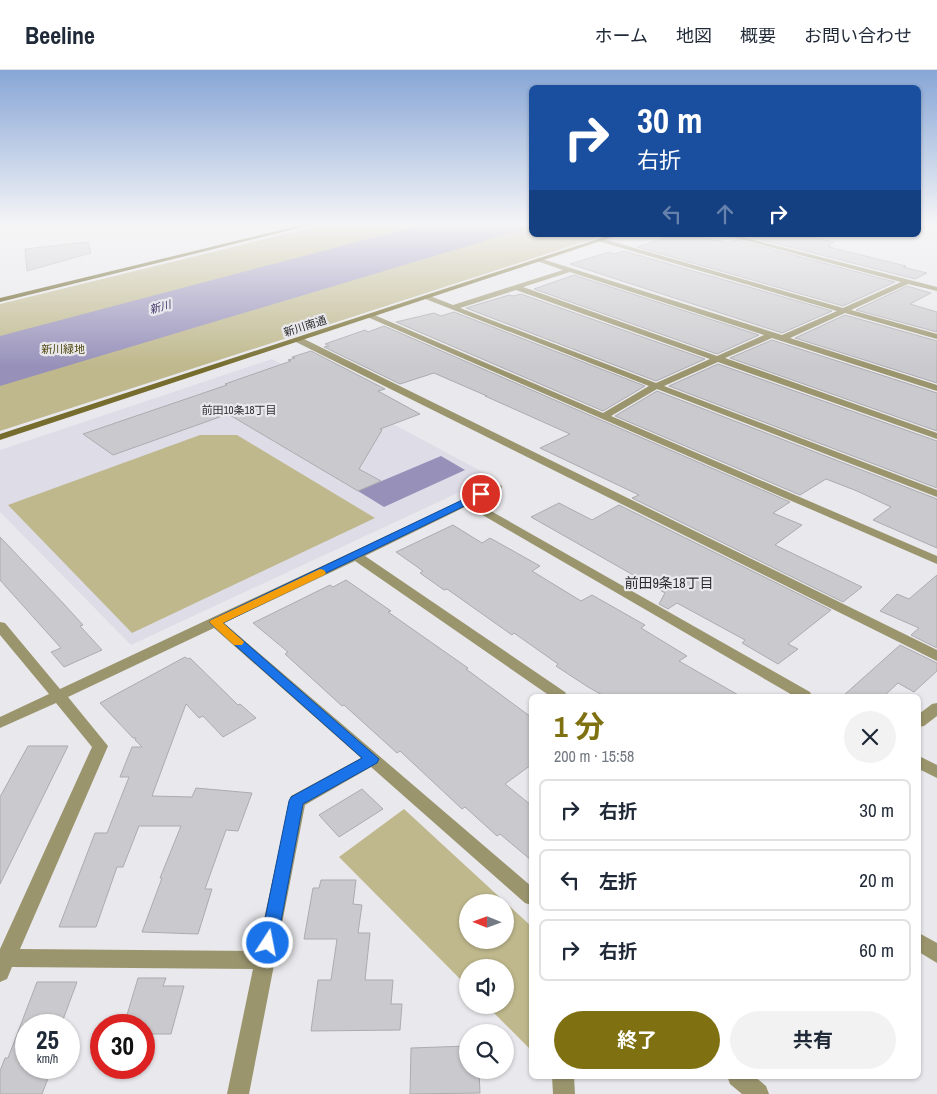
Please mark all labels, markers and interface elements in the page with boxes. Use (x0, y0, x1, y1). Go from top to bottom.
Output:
text: Beeline (25, 19, 95, 51)
text: ホーム (595, 23, 648, 48)
text: 地図 (676, 23, 712, 48)
text: 概要 (740, 23, 776, 48)
text: お問い合わせ (804, 23, 912, 48)
text: 30 m (637, 97, 702, 144)
icon: right (554, 105, 619, 170)
text: 右折 (637, 145, 681, 175)
icon: left (658, 200, 686, 228)
icon: ahead (711, 200, 739, 228)
icon: right (764, 200, 792, 228)
water label: 新川 (148, 297, 173, 317)
street label: 新川南通 (282, 313, 328, 339)
park label: 新川緑地 (41, 342, 85, 356)
district label: 前田10条18丁目 (201, 403, 277, 417)
pin (460, 473, 502, 515)
icon: arrive (467, 480, 495, 508)
district label: 前田9条18丁目 (624, 574, 714, 592)
text: 1 分 (554, 706, 605, 746)
button: close (844, 711, 896, 763)
text: 200 m · 15:58 (554, 745, 634, 767)
icon: right (556, 796, 584, 824)
text: 30 m (859, 797, 894, 823)
text: 右折 (599, 798, 637, 824)
icon: left (556, 866, 584, 894)
text: 20 m (859, 867, 894, 893)
text: 左折 (599, 868, 637, 894)
north arrow (459, 894, 514, 949)
map controls (459, 894, 514, 1079)
position arrow (241, 916, 293, 968)
icon: right (556, 936, 584, 964)
text: 60 m (859, 937, 894, 963)
text: 右折 (599, 938, 637, 964)
button: sound (459, 959, 514, 1014)
button: 終了 (554, 1011, 720, 1069)
button: 共有 (730, 1011, 896, 1069)
speed limit sign: 30 (90, 1014, 155, 1079)
text: 25 (36, 1023, 59, 1057)
button: search (459, 1024, 514, 1079)
text: km/h (37, 1051, 58, 1067)

